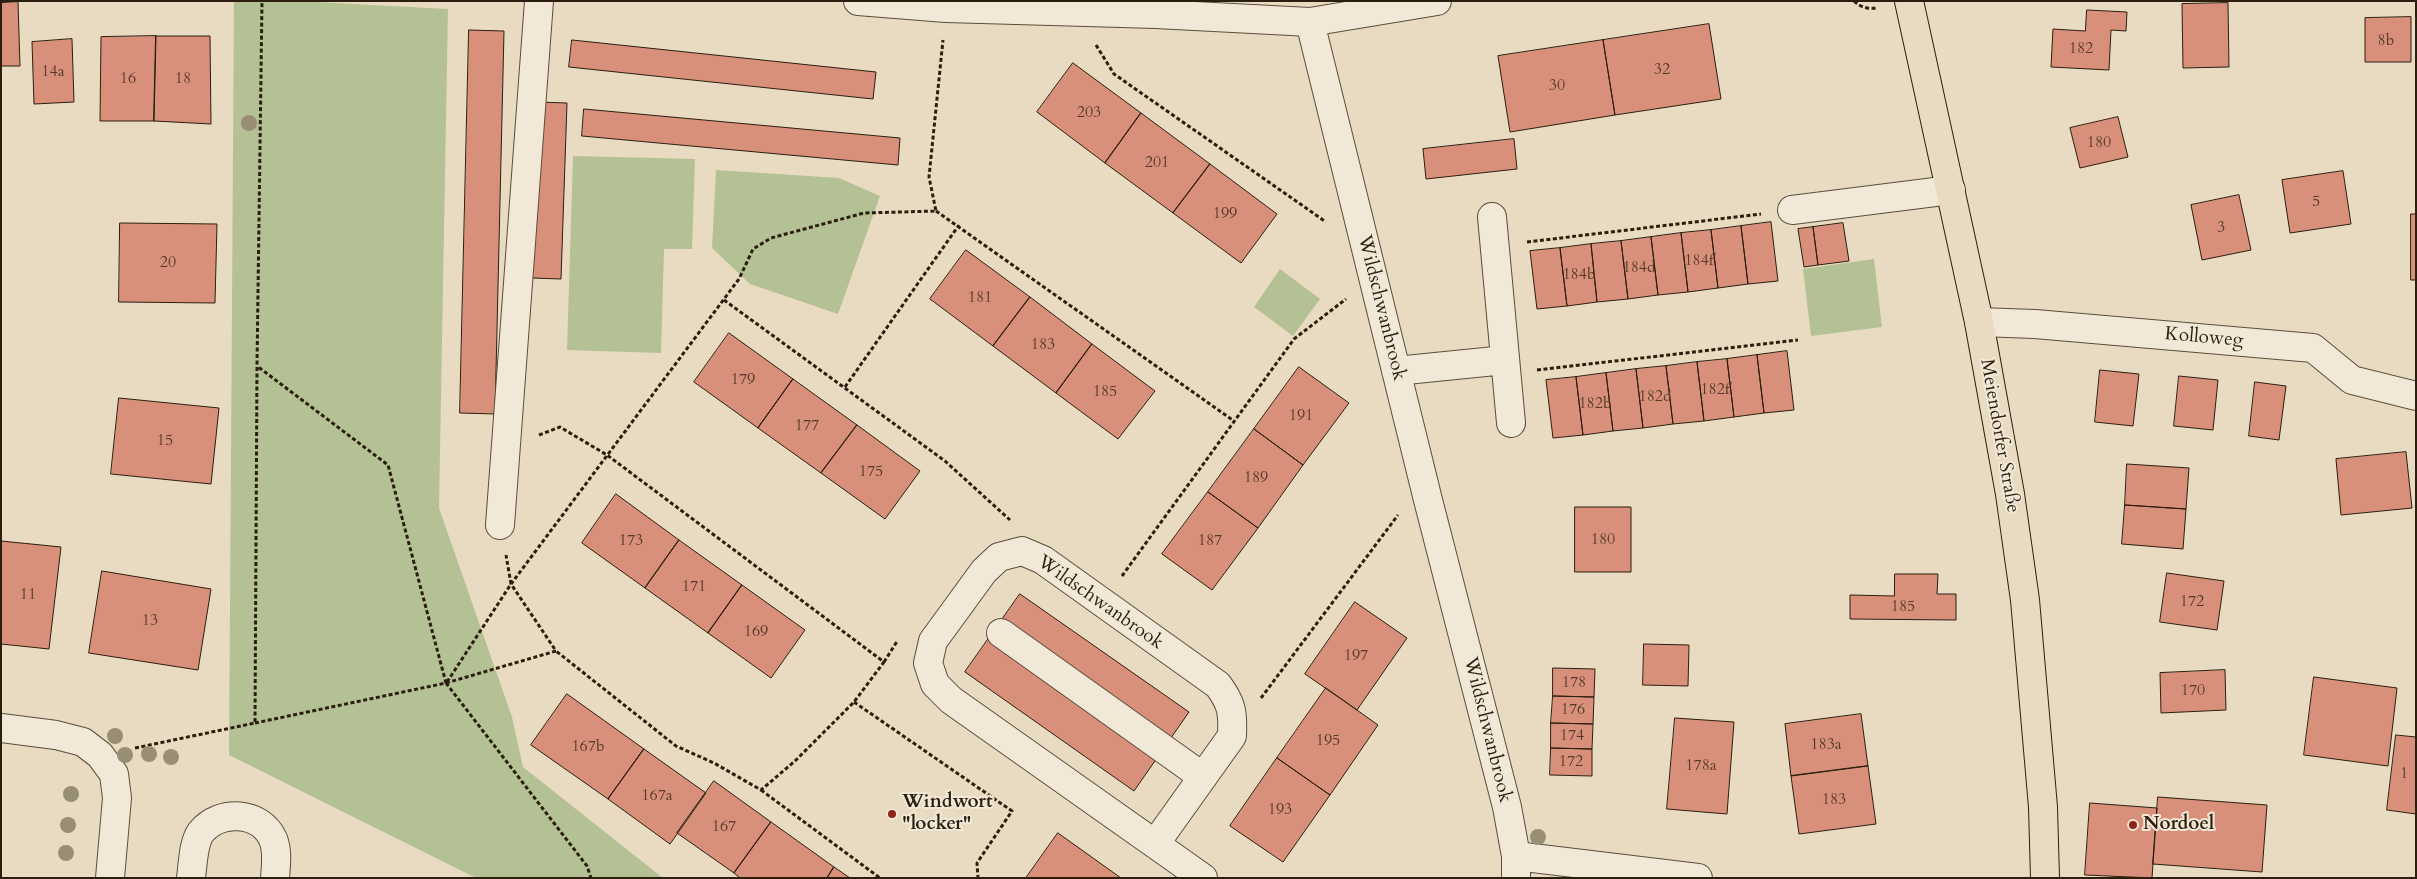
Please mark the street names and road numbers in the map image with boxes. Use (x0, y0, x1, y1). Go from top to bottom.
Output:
street label: Wildschwanbrook (1352, 233, 1410, 383)
street label: Kolloweg (2164, 323, 2244, 353)
street label: Meiendorfer Straße (1974, 357, 2024, 515)
street label: Wildschwanbrook (1033, 551, 1167, 655)
street label: Wildschwanbrook (1458, 655, 1516, 805)

